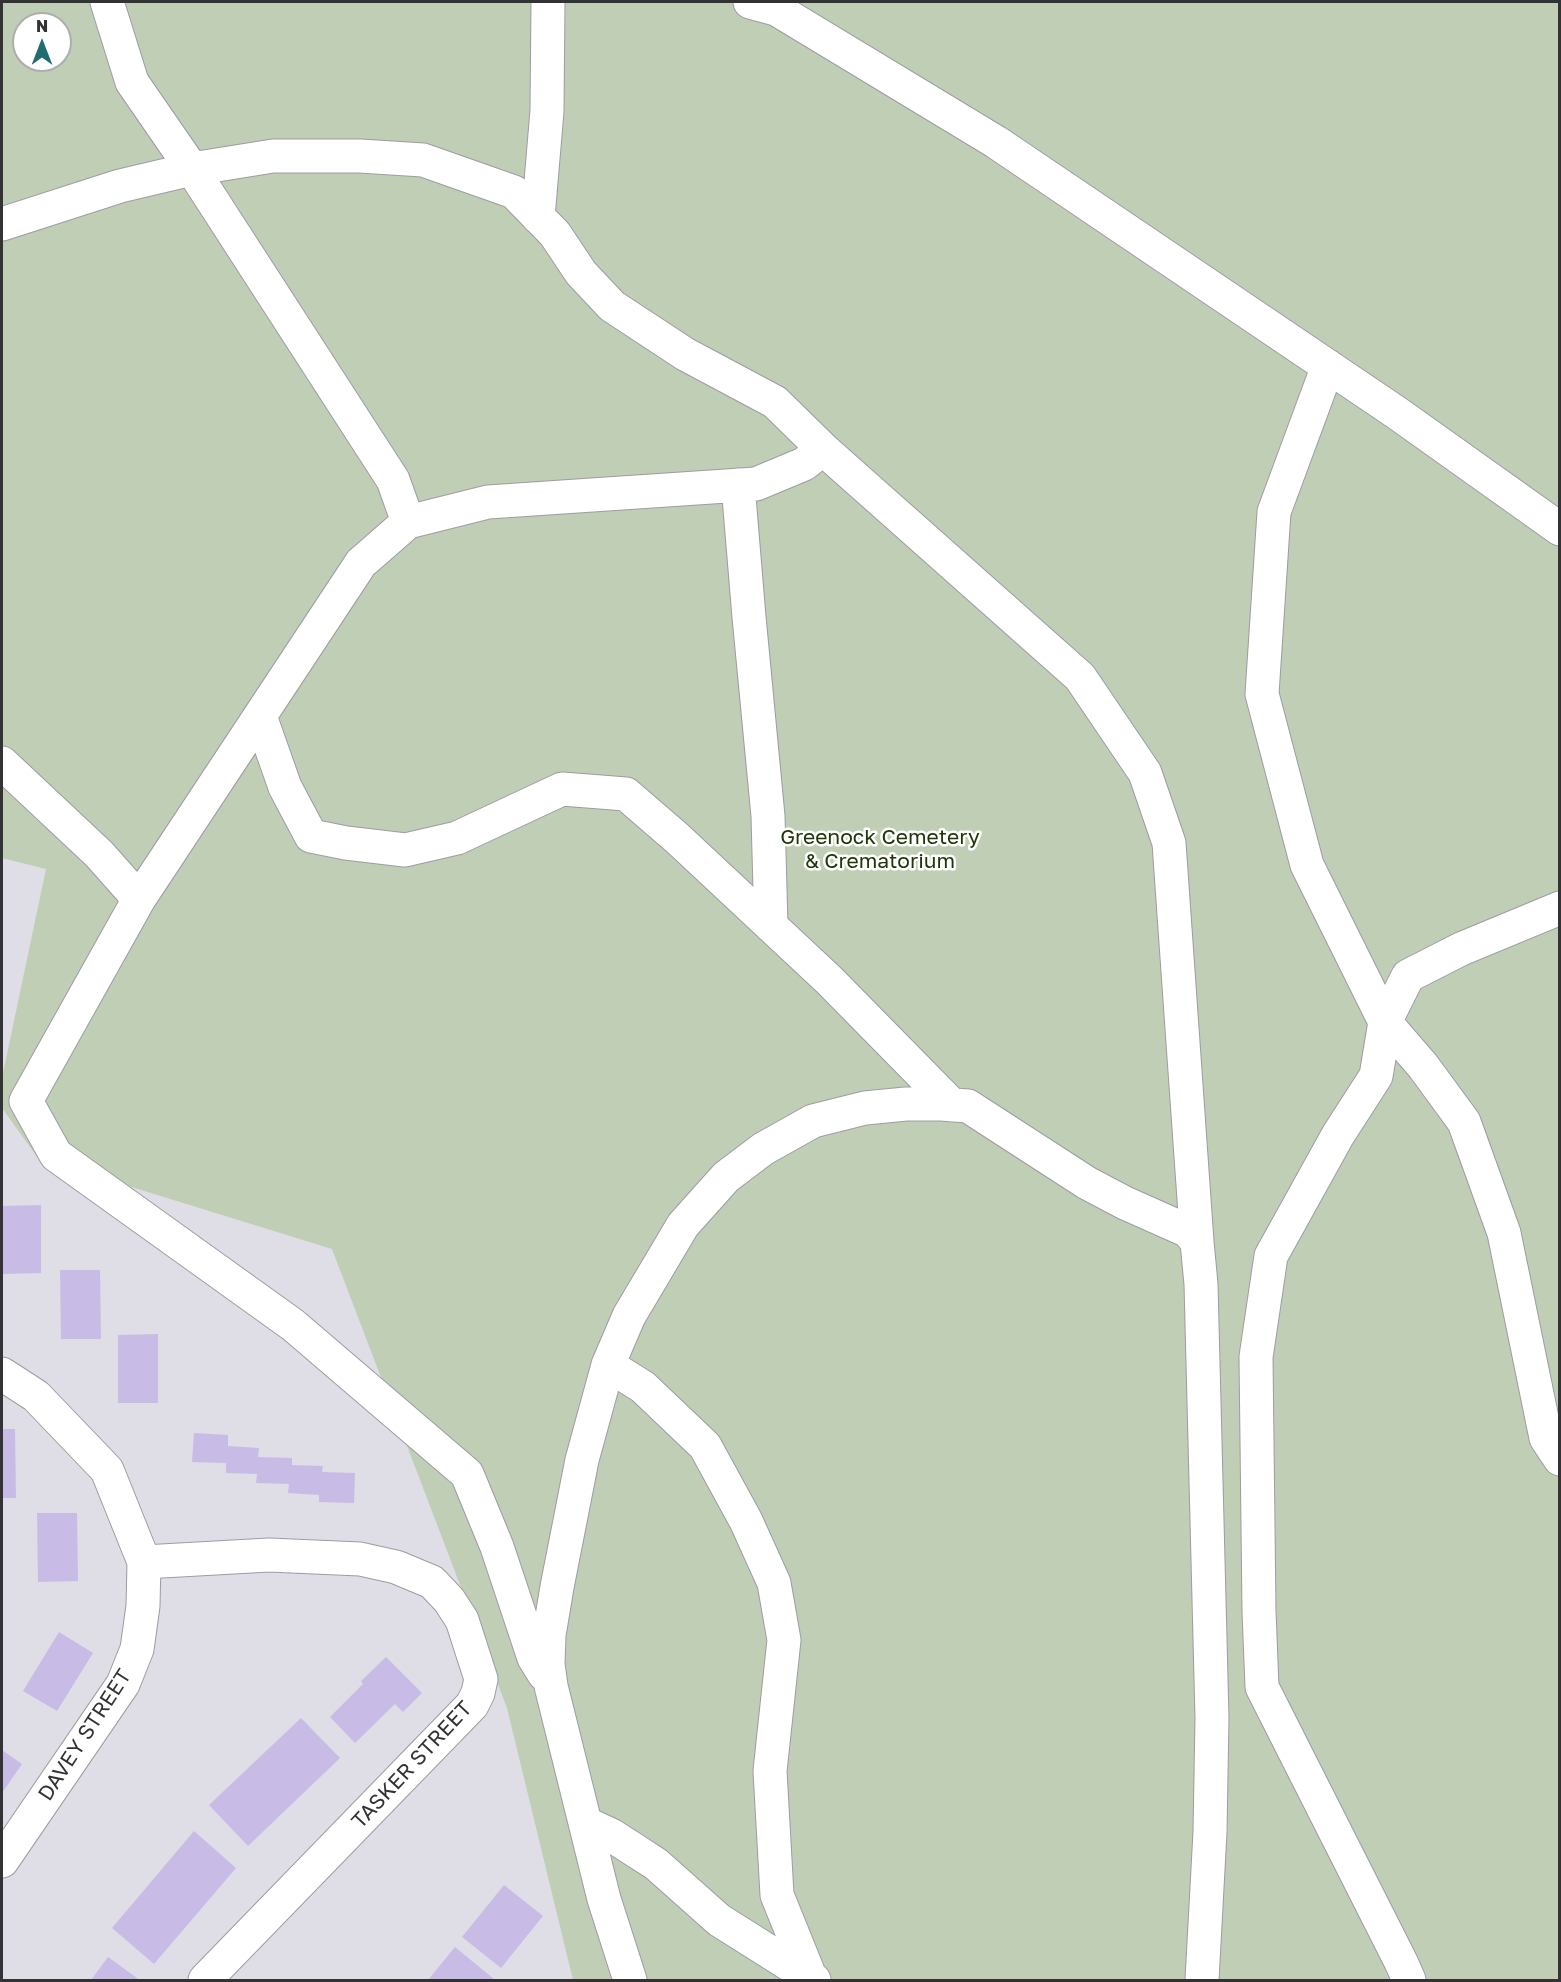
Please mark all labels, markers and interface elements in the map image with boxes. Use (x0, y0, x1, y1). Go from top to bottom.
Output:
north arrow (12, 12, 72, 72)
text: N (36, 16, 48, 36)
park label: Greenock Cemetery & Crematorium (780, 824, 980, 874)
street label: DAVEY STREET (33, 1665, 137, 1805)
street label: TASKER STREET (347, 1696, 477, 1834)

